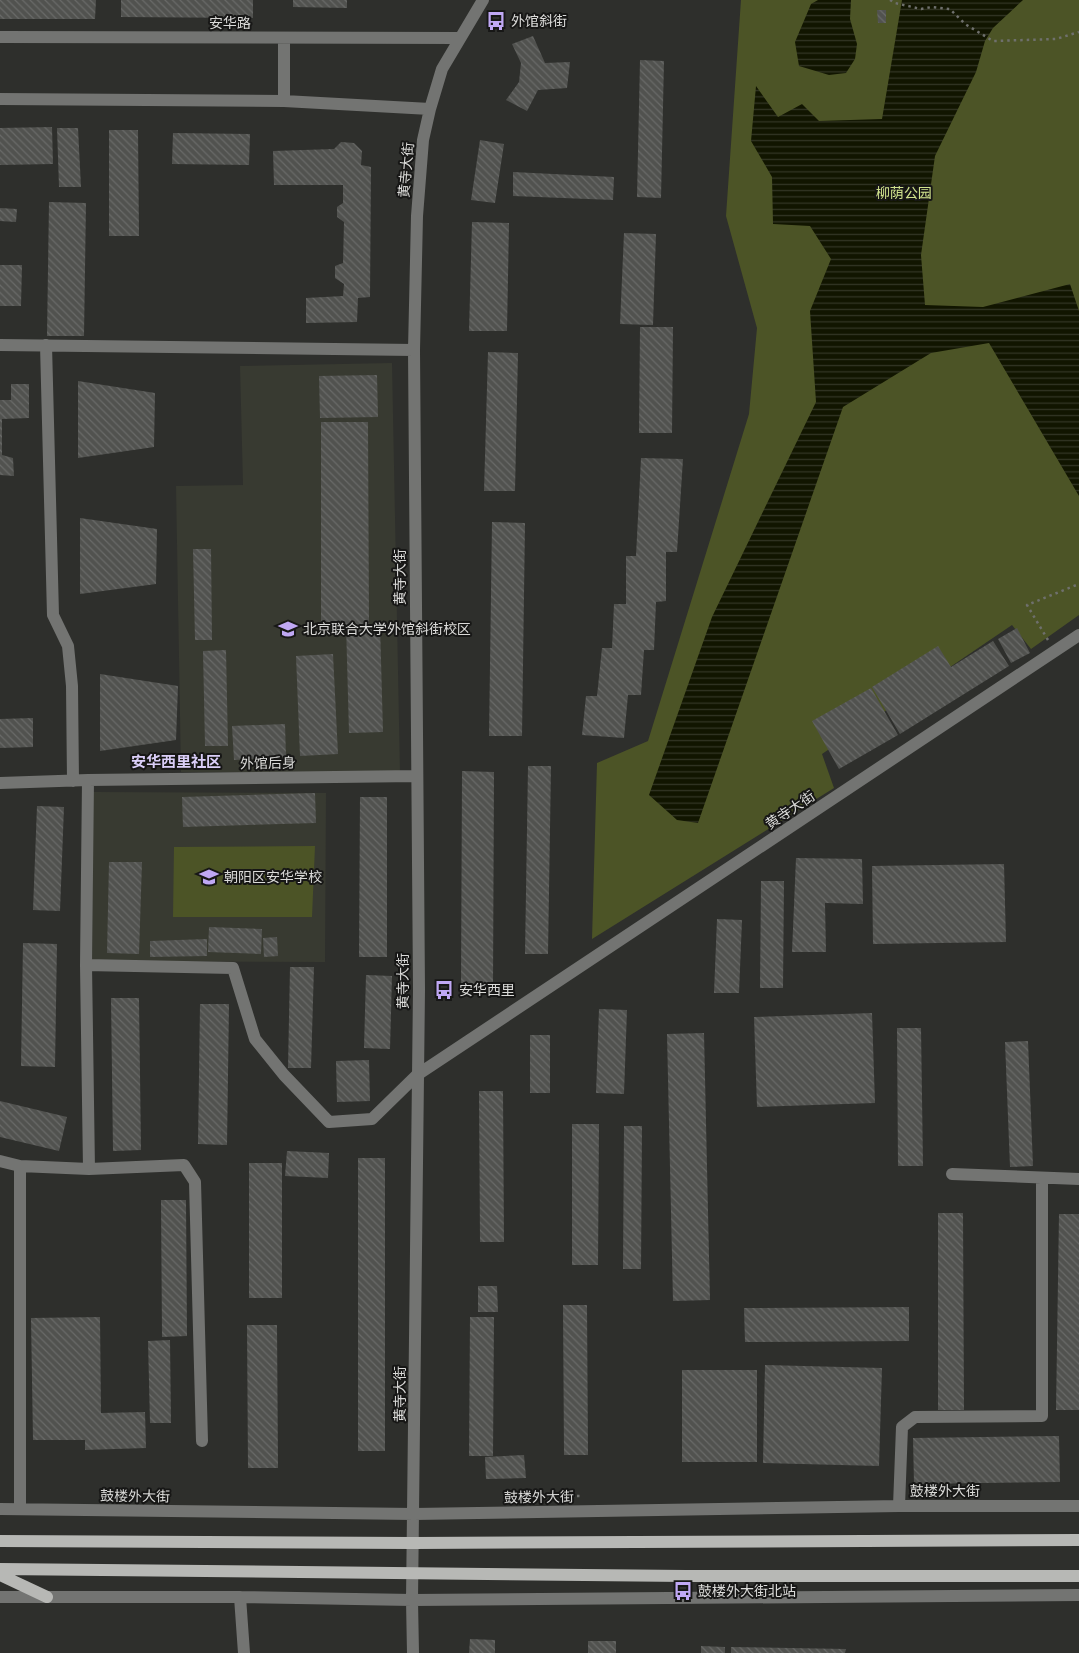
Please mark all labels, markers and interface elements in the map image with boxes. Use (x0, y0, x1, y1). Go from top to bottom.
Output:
bus stop icon: 外馆斜街 (485, 10, 507, 32)
place label: 外馆斜街 (511, 12, 567, 30)
street label: 安华路 (209, 14, 251, 32)
street label: 黄寺大街 (395, 141, 417, 199)
park label: 柳荫公园 (876, 184, 932, 202)
street label: 黄寺大街 (391, 549, 409, 605)
school or university icon: 北京联合大学外馆斜街校区 (277, 618, 299, 640)
place label: 北京联合大学外馆斜街校区 (303, 620, 471, 638)
district label: 安华西里社区 (131, 751, 221, 772)
street label: 外馆后身 (240, 754, 296, 772)
street label: 黄寺大街 (762, 787, 818, 833)
school or university icon: 朝阳区安华学校 (198, 866, 220, 888)
place label: 朝阳区安华学校 (224, 868, 322, 886)
street label: 黄寺大街 (394, 953, 412, 1009)
bus stop icon: 安华西里 (433, 979, 455, 1001)
place label: 安华西里 (459, 981, 515, 999)
street label: 黄寺大街 (391, 1366, 409, 1422)
street label: 鼓楼外大街 (910, 1482, 980, 1500)
street label: 鼓楼外大街 (100, 1486, 170, 1506)
street label: 鼓楼外大街 (504, 1487, 574, 1507)
bus stop icon: 鼓楼外大街北站 (672, 1580, 694, 1602)
place label: 鼓楼外大街北站 (698, 1582, 796, 1600)

